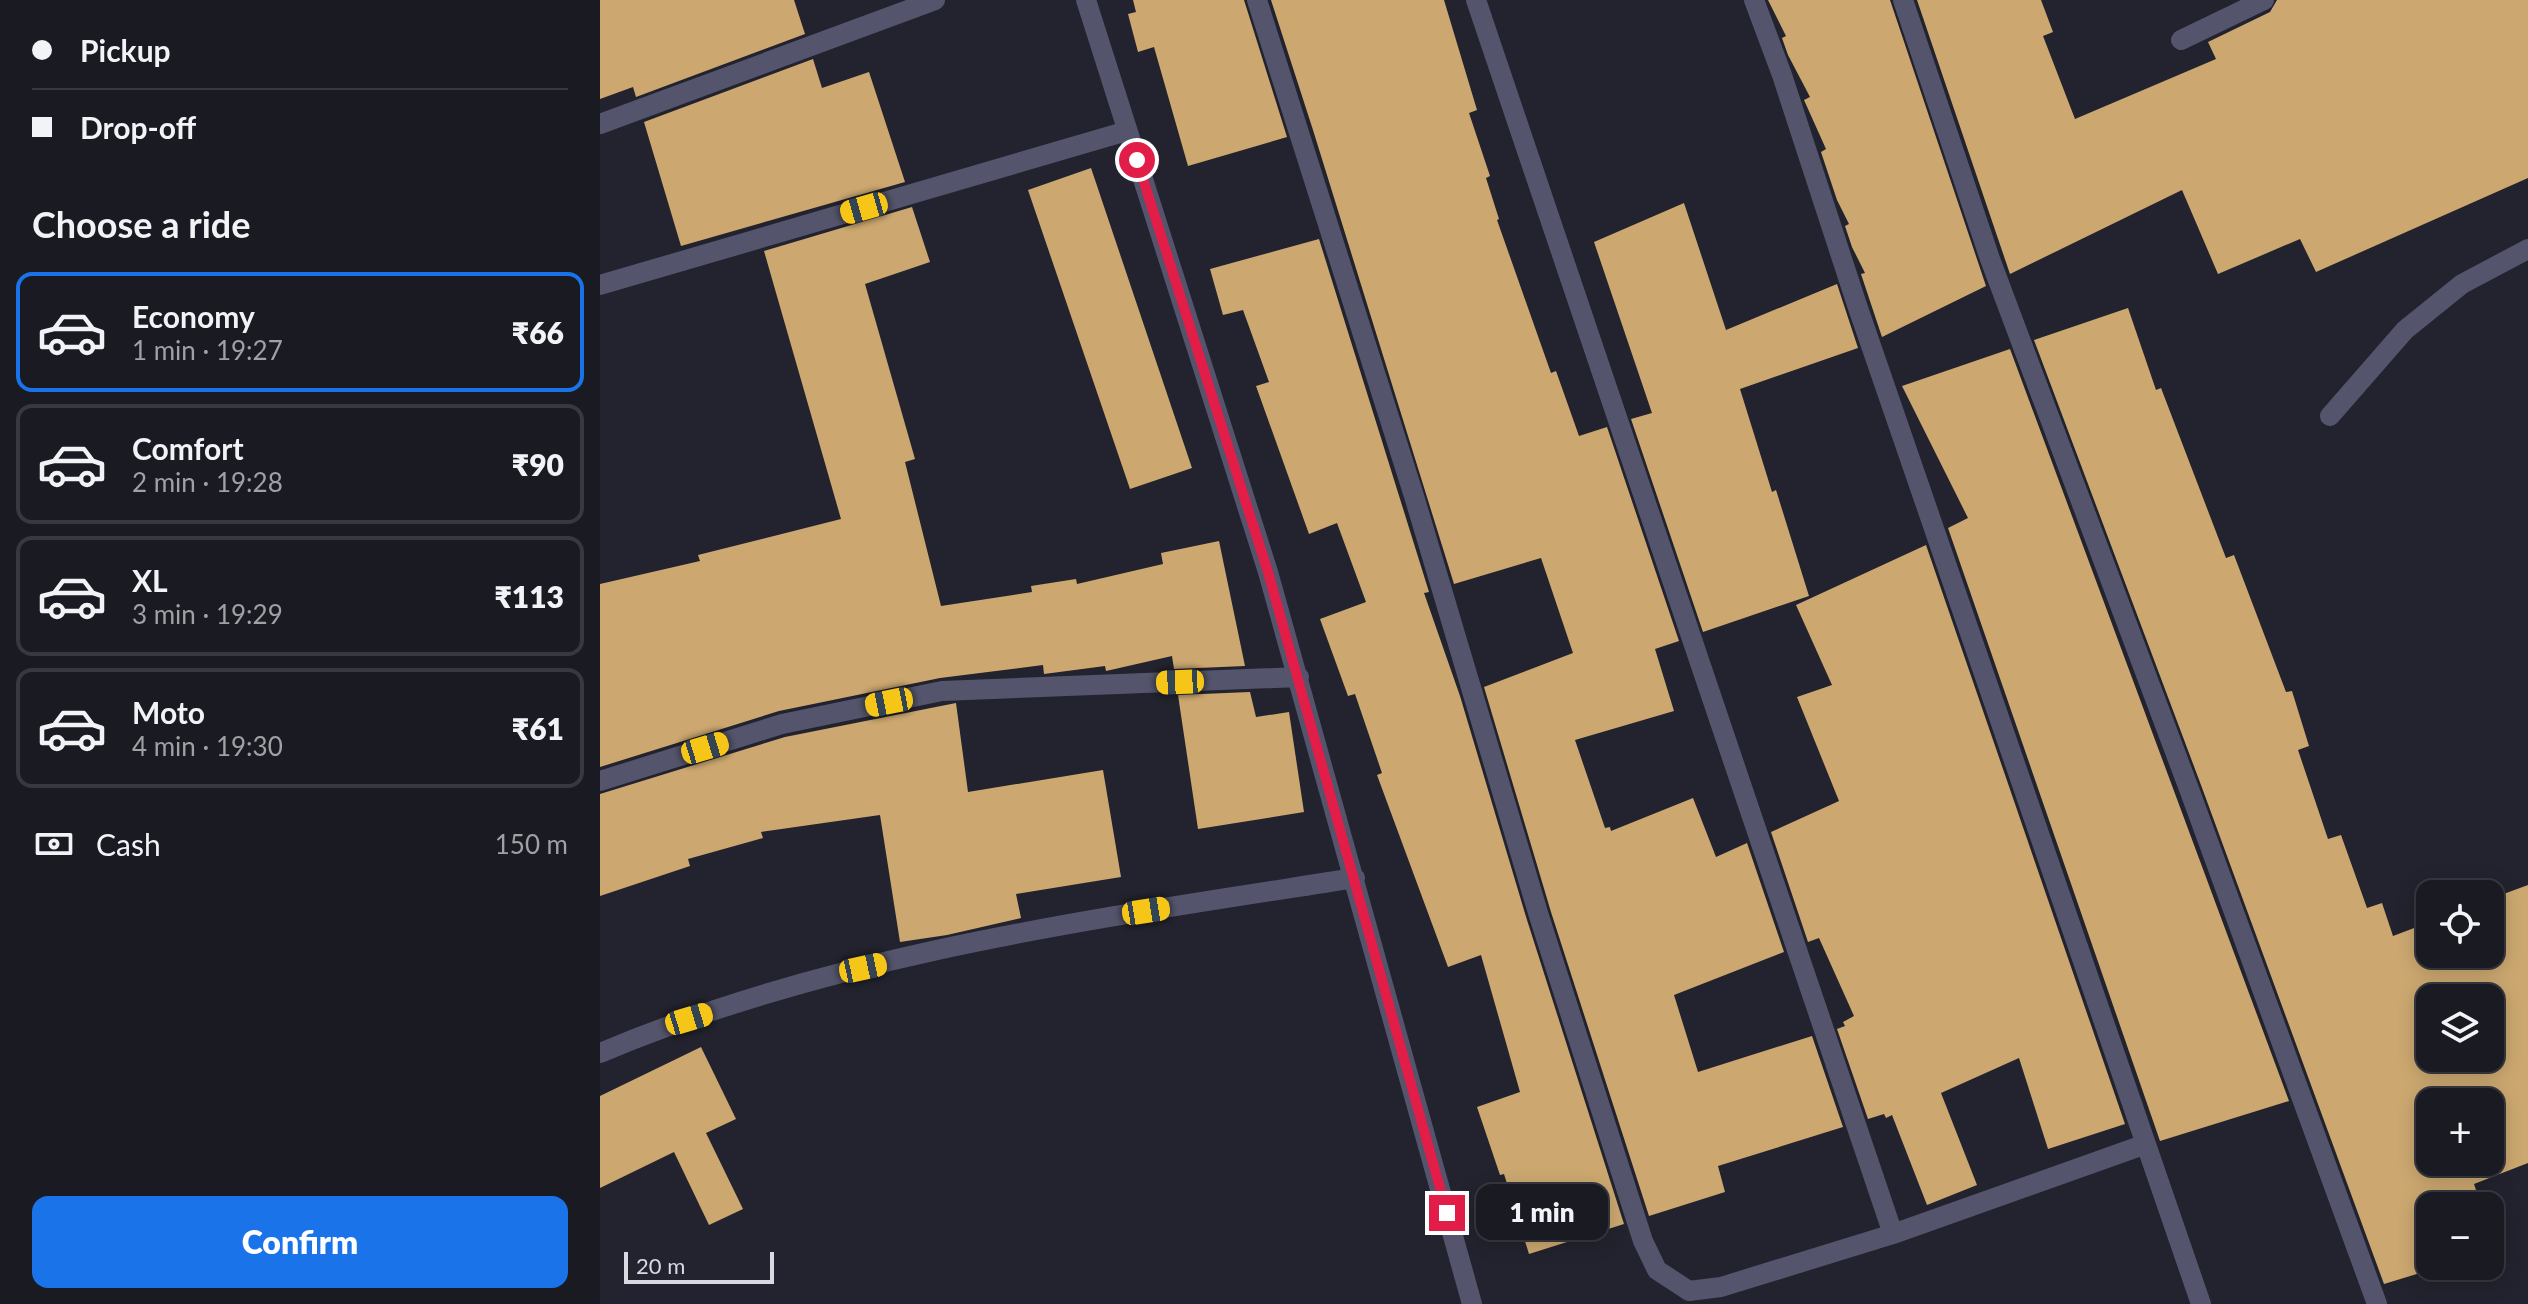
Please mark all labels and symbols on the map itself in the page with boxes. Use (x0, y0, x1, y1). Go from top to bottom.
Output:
route start (1119, 142, 1155, 178)
car (838, 190, 890, 226)
car (1156, 669, 1204, 695)
car (863, 686, 915, 718)
car (679, 730, 731, 766)
car (1120, 895, 1172, 927)
car (837, 951, 889, 985)
car (663, 1001, 715, 1037)
callout: 1 min (1475, 1185, 1607, 1241)
route end (1429, 1195, 1465, 1231)
scale bar (624, 1248, 774, 1284)

